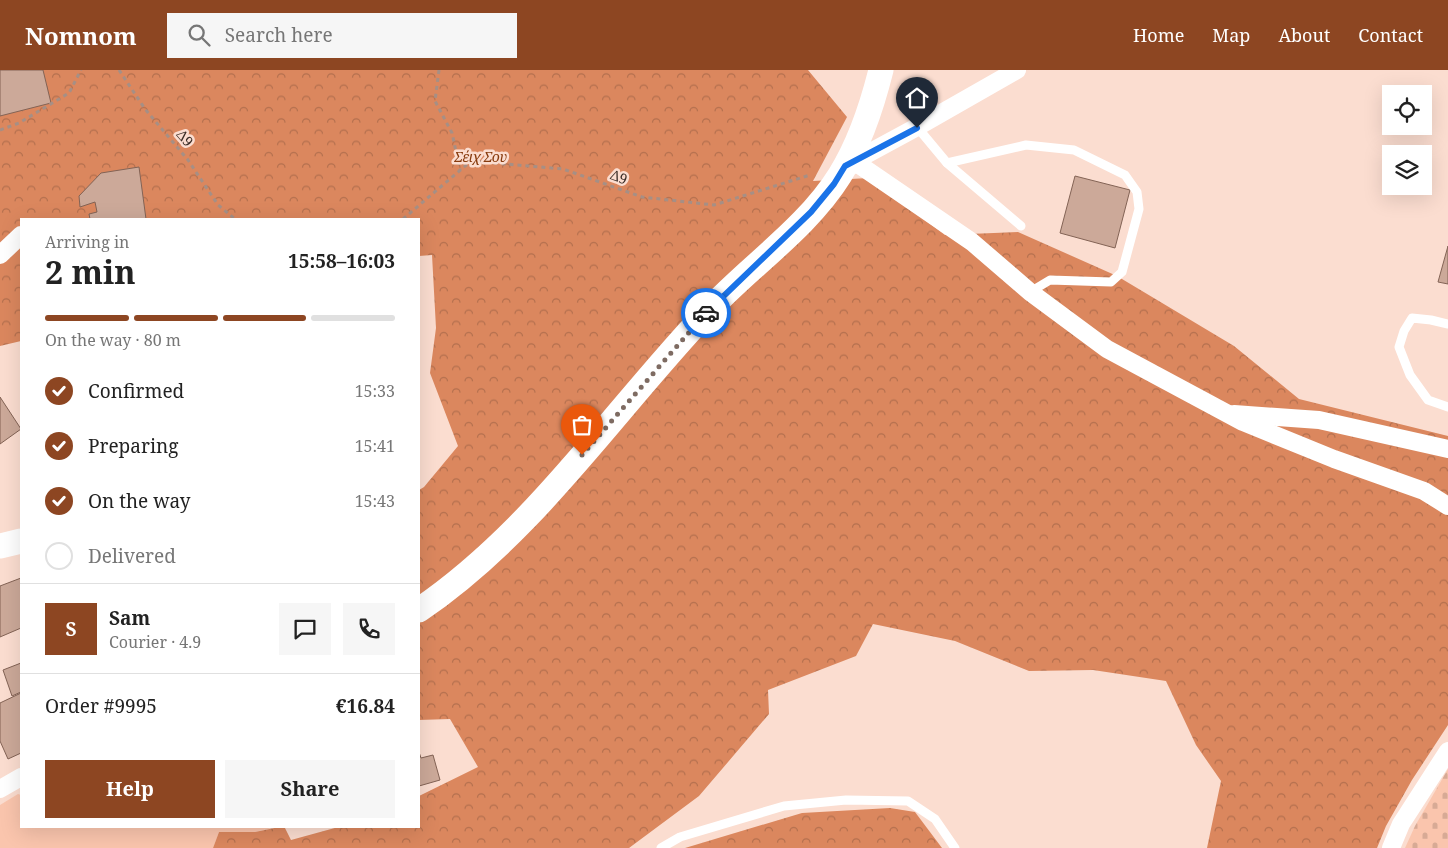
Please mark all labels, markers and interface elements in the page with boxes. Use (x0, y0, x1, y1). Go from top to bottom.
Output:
search box (167, 13, 517, 58)
text: Nomnom (25, 19, 137, 52)
icon: search (185, 21, 213, 49)
text: Search here (225, 22, 333, 48)
text: Home (1133, 23, 1184, 47)
text: Map (1212, 23, 1250, 47)
text: About (1278, 23, 1330, 47)
text: Contact (1358, 23, 1423, 47)
pin (896, 77, 938, 128)
icon: home (903, 84, 931, 112)
map controls (1382, 85, 1432, 195)
button: locate (1382, 85, 1432, 135)
street label: Δ9 (173, 125, 198, 150)
button: layers (1382, 145, 1432, 195)
park label: Σέιχ Σου (454, 147, 508, 166)
street label: Δ9 (608, 165, 630, 188)
text: Arriving in (45, 231, 129, 253)
text: 15:58–16:03 (288, 248, 395, 274)
text: 2 min (45, 250, 136, 293)
courier (681, 288, 731, 338)
icon: car (692, 299, 720, 327)
text: On the way · 80 m (45, 329, 181, 351)
icon: check (45, 377, 73, 405)
text: Confirmed (88, 378, 184, 404)
text: 15:33 (355, 380, 395, 402)
pin (561, 404, 603, 455)
icon: bag (568, 411, 596, 439)
icon: check (45, 432, 73, 460)
text: Preparing (88, 433, 178, 459)
text: 15:41 (355, 435, 395, 457)
icon: check (45, 487, 73, 515)
text: On the way (88, 488, 191, 514)
text: 15:43 (355, 490, 395, 512)
text: Delivered (88, 543, 176, 569)
button: chat (279, 603, 331, 655)
button: phone (343, 603, 395, 655)
text: Sam (109, 605, 150, 631)
text: S (65, 616, 77, 642)
text: Courier · 4.9 (109, 631, 201, 653)
text: Order #9995 (45, 693, 157, 719)
text: €16.84 (336, 693, 395, 719)
button: Help (45, 760, 215, 818)
button: Share (225, 760, 395, 818)

